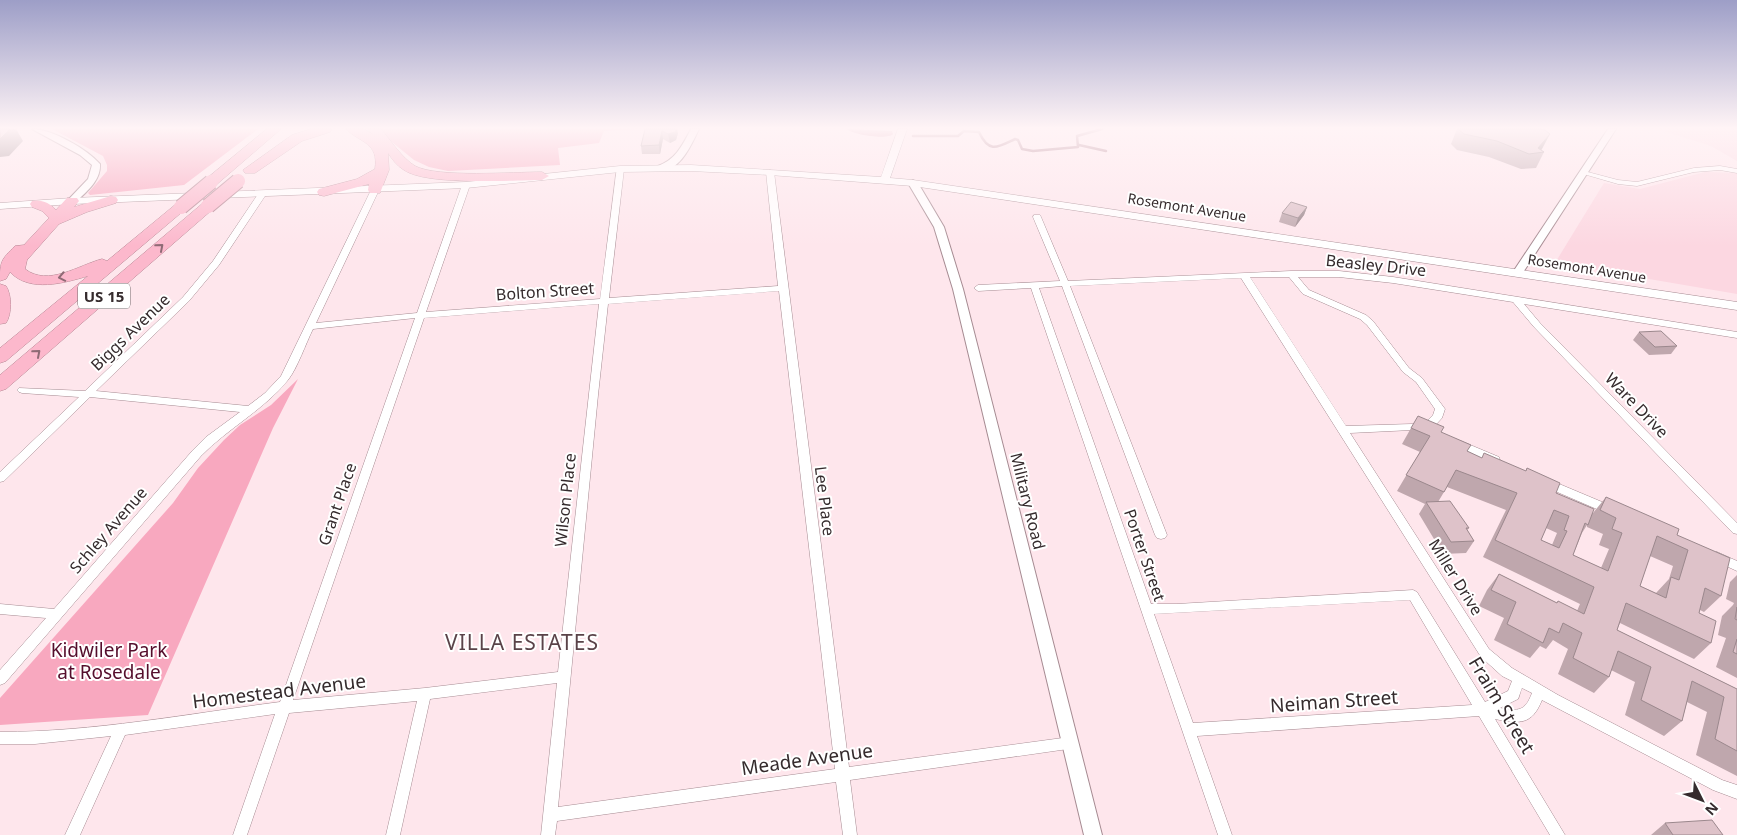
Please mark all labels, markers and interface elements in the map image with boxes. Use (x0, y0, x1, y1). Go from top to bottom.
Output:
street label: Rosemont Avenue (1126, 188, 1248, 226)
one-way arrow (155, 244, 164, 253)
street label: Beasley Drive (1325, 249, 1427, 281)
street label: Rosemont Avenue (1526, 249, 1648, 287)
one-way arrow (58, 272, 67, 282)
street label: Bolton Street (495, 277, 595, 305)
road number: US 15 (78, 284, 130, 308)
street label: Biggs Avenue (86, 289, 174, 375)
one-way arrow (31, 351, 40, 359)
street label: Ware Drive (1600, 368, 1674, 442)
street label: Military Road (1005, 450, 1051, 552)
street label: Wilson Place (549, 452, 581, 548)
street label: Grant Place (313, 460, 361, 548)
street label: Lee Place (810, 465, 840, 537)
street label: Schley Avenue (64, 482, 152, 578)
street label: Porter Street (1119, 506, 1171, 604)
street label: Miller Drive (1424, 535, 1488, 619)
district label: VILLA ESTATES (445, 628, 599, 656)
park label: Kidwiler Park at Rosedale (51, 637, 167, 685)
street label: Fraim Street (1463, 652, 1541, 758)
street label: Homestead Avenue (191, 667, 367, 715)
street label: Neiman Street (1269, 684, 1399, 718)
street label: Meade Avenue (740, 737, 874, 781)
north arrow (1677, 775, 1727, 825)
text: N (1701, 798, 1723, 820)

